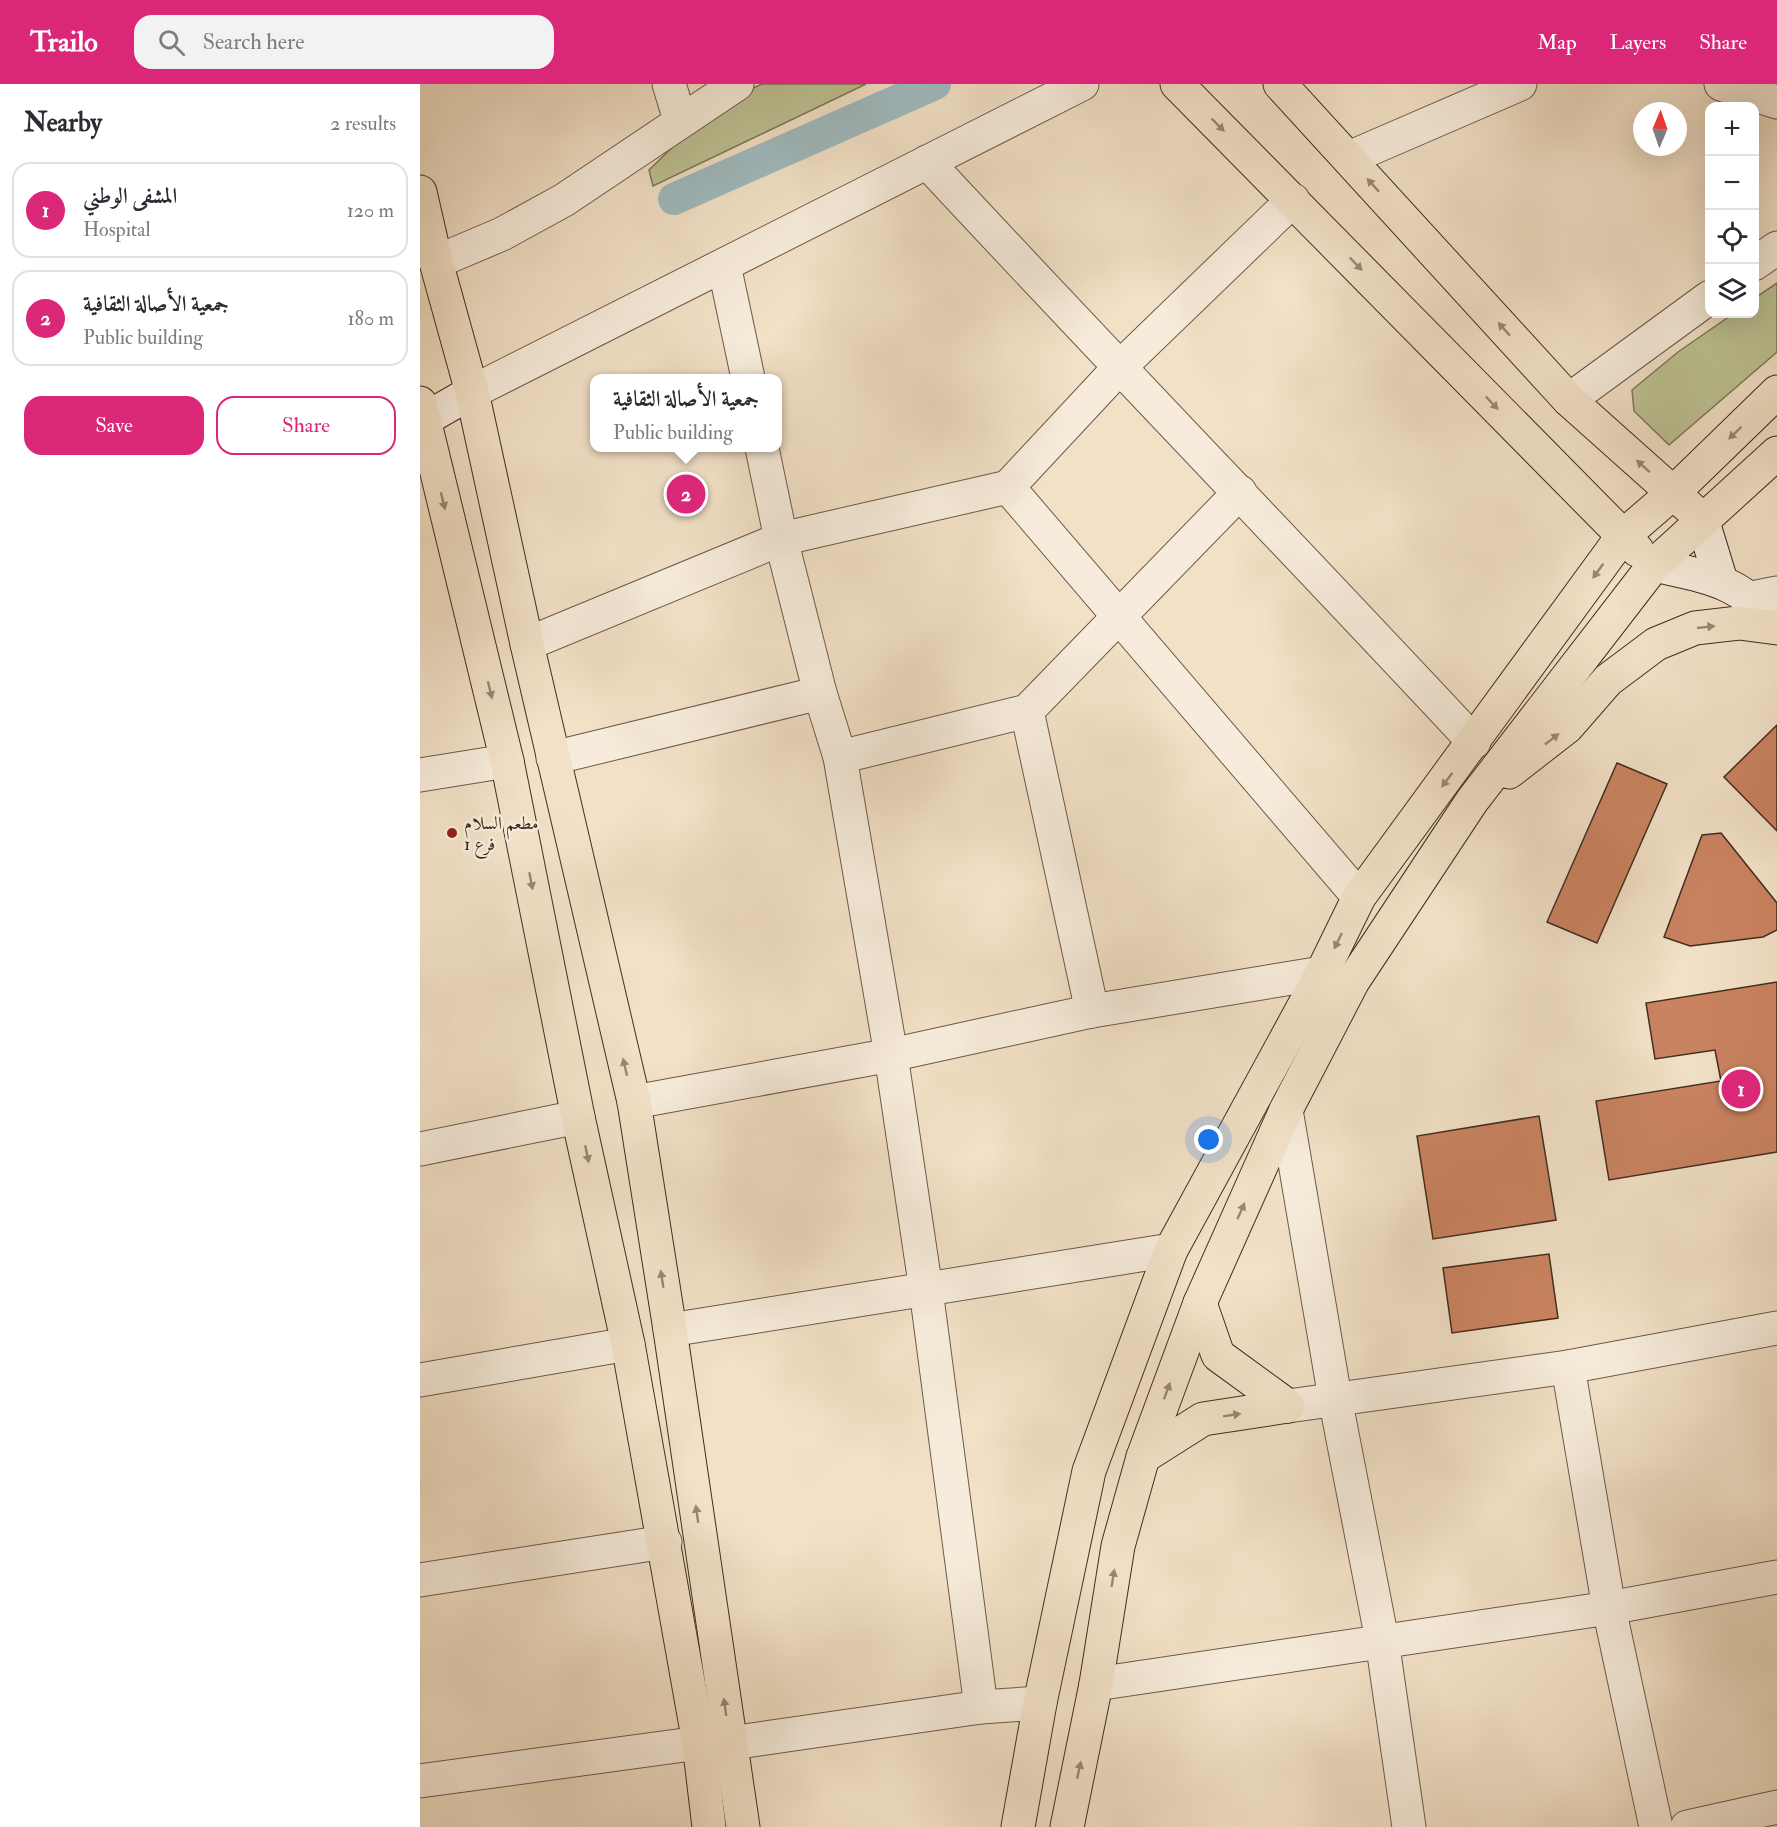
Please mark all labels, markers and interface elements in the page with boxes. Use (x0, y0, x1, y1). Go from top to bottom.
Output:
search box (134, 15, 554, 69)
text: Trailo (30, 25, 98, 60)
icon: search (155, 26, 188, 59)
text: Search here (203, 28, 304, 56)
text: Map (1537, 29, 1577, 56)
text: Layers (1610, 29, 1666, 56)
text: Share (1699, 29, 1747, 56)
north arrow (1633, 102, 1687, 156)
map controls (1705, 102, 1759, 318)
button: + (1705, 102, 1759, 156)
text: Nearby (24, 107, 102, 139)
text: 2 results (330, 111, 396, 136)
one-way arrow (1211, 118, 1225, 132)
button: − (1705, 156, 1759, 210)
one-way arrow (1367, 178, 1380, 193)
text: المشفى الوطني (83, 182, 177, 210)
text: 1 (42, 198, 49, 223)
text: 120 m (347, 198, 394, 223)
button: locate (1705, 210, 1759, 264)
text: Hospital (83, 217, 151, 242)
one-way arrow (1348, 256, 1362, 270)
button: layers (1705, 264, 1759, 318)
text: جمعية الأصالة الثقافية (83, 290, 229, 318)
text: 2 (40, 306, 51, 331)
text: 180 m (347, 306, 394, 331)
one-way arrow (1498, 322, 1511, 337)
text: Public building (83, 325, 203, 350)
popup (590, 374, 782, 452)
text: جمعية الأصالة الثقافية (613, 385, 759, 413)
button: Save (24, 396, 204, 455)
button: Share (216, 396, 396, 455)
one-way arrow (1485, 396, 1499, 411)
text: Public building (613, 420, 733, 445)
one-way arrow (1727, 426, 1742, 440)
one-way arrow (1636, 460, 1651, 473)
pin: 2 (666, 472, 706, 516)
one-way arrow (439, 492, 449, 510)
one-way arrow (1592, 562, 1604, 578)
one-way arrow (1696, 622, 1715, 632)
one-way arrow (485, 681, 495, 700)
one-way arrow (1544, 734, 1559, 746)
one-way arrow (1441, 772, 1453, 787)
place label: مطعم السلام فرع 1 (464, 812, 539, 859)
marker: مطعم السلام فرع 1 (445, 826, 459, 840)
one-way arrow (527, 872, 536, 891)
one-way arrow (1333, 932, 1343, 949)
one-way arrow (620, 1057, 630, 1076)
pin: 1 (1722, 1066, 1760, 1112)
your location (1194, 1125, 1223, 1154)
one-way arrow (582, 1145, 592, 1164)
one-way arrow (1236, 1201, 1246, 1219)
one-way arrow (657, 1270, 666, 1289)
one-way arrow (1163, 1382, 1173, 1400)
one-way arrow (1223, 1410, 1242, 1419)
one-way arrow (693, 1504, 702, 1523)
one-way arrow (1108, 1568, 1117, 1587)
one-way arrow (721, 1697, 730, 1716)
one-way arrow (1075, 1760, 1084, 1779)

